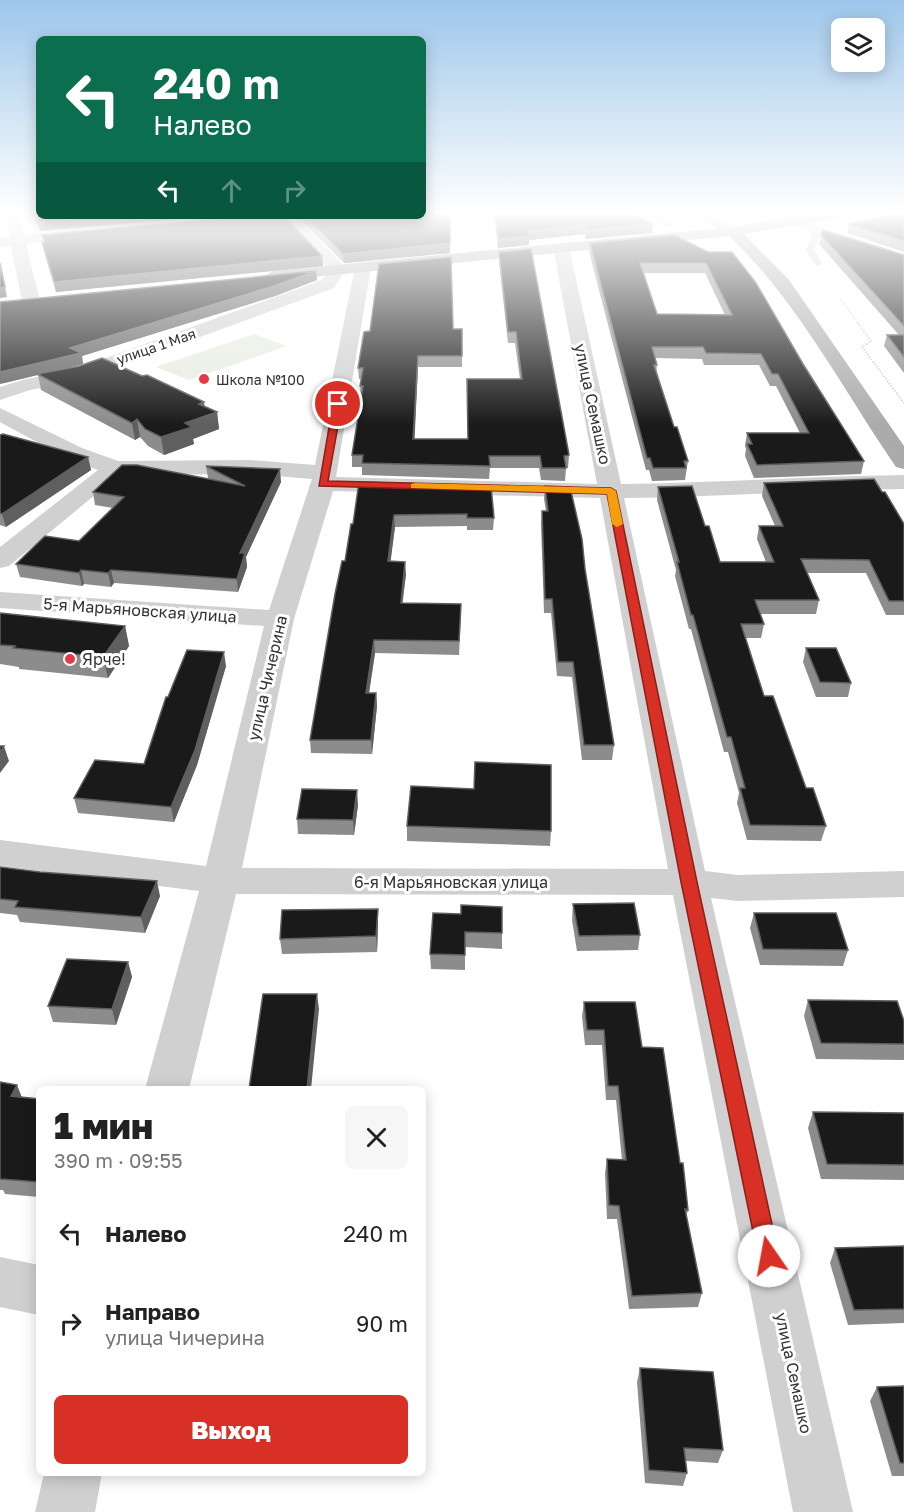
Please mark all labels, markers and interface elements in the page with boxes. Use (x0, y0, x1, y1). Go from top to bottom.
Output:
map controls (831, 18, 885, 72)
button: layers (831, 18, 885, 72)
text: 240 m (153, 58, 279, 108)
icon: left (54, 60, 132, 138)
text: Налево (153, 109, 252, 141)
icon: left (152, 174, 185, 207)
icon: ahead (215, 174, 248, 207)
icon: right (278, 174, 311, 207)
street label: улица 1 Мая (114, 324, 198, 368)
street label: улица Семашко (570, 342, 616, 466)
place label: Школа №100 (216, 371, 305, 388)
marker: Школа №100 (197, 372, 211, 386)
pin (312, 378, 363, 429)
icon: arrive (321, 387, 354, 420)
street label: 5-я Марьяновская улица (43, 593, 237, 627)
street label: улица Чичерина (243, 613, 291, 743)
place label: Ярче! (82, 649, 126, 669)
marker: Ярче! (63, 652, 77, 666)
street label: 6-я Марьяновская улица (354, 872, 548, 892)
text: 1 мин (54, 1104, 153, 1147)
button: close (345, 1106, 408, 1169)
text: 390 m · 09:55 (54, 1148, 183, 1172)
icon: left (54, 1217, 87, 1250)
text: Налево (105, 1220, 187, 1247)
text: 240 m (343, 1220, 408, 1247)
position arrow (737, 1224, 801, 1288)
text: Направо (105, 1298, 200, 1325)
icon: right (54, 1307, 87, 1340)
text: 90 m (356, 1310, 408, 1337)
street label: улица Семашко (771, 1311, 817, 1435)
text: улица Чичерина (105, 1325, 265, 1349)
button: Выход (54, 1395, 408, 1464)

